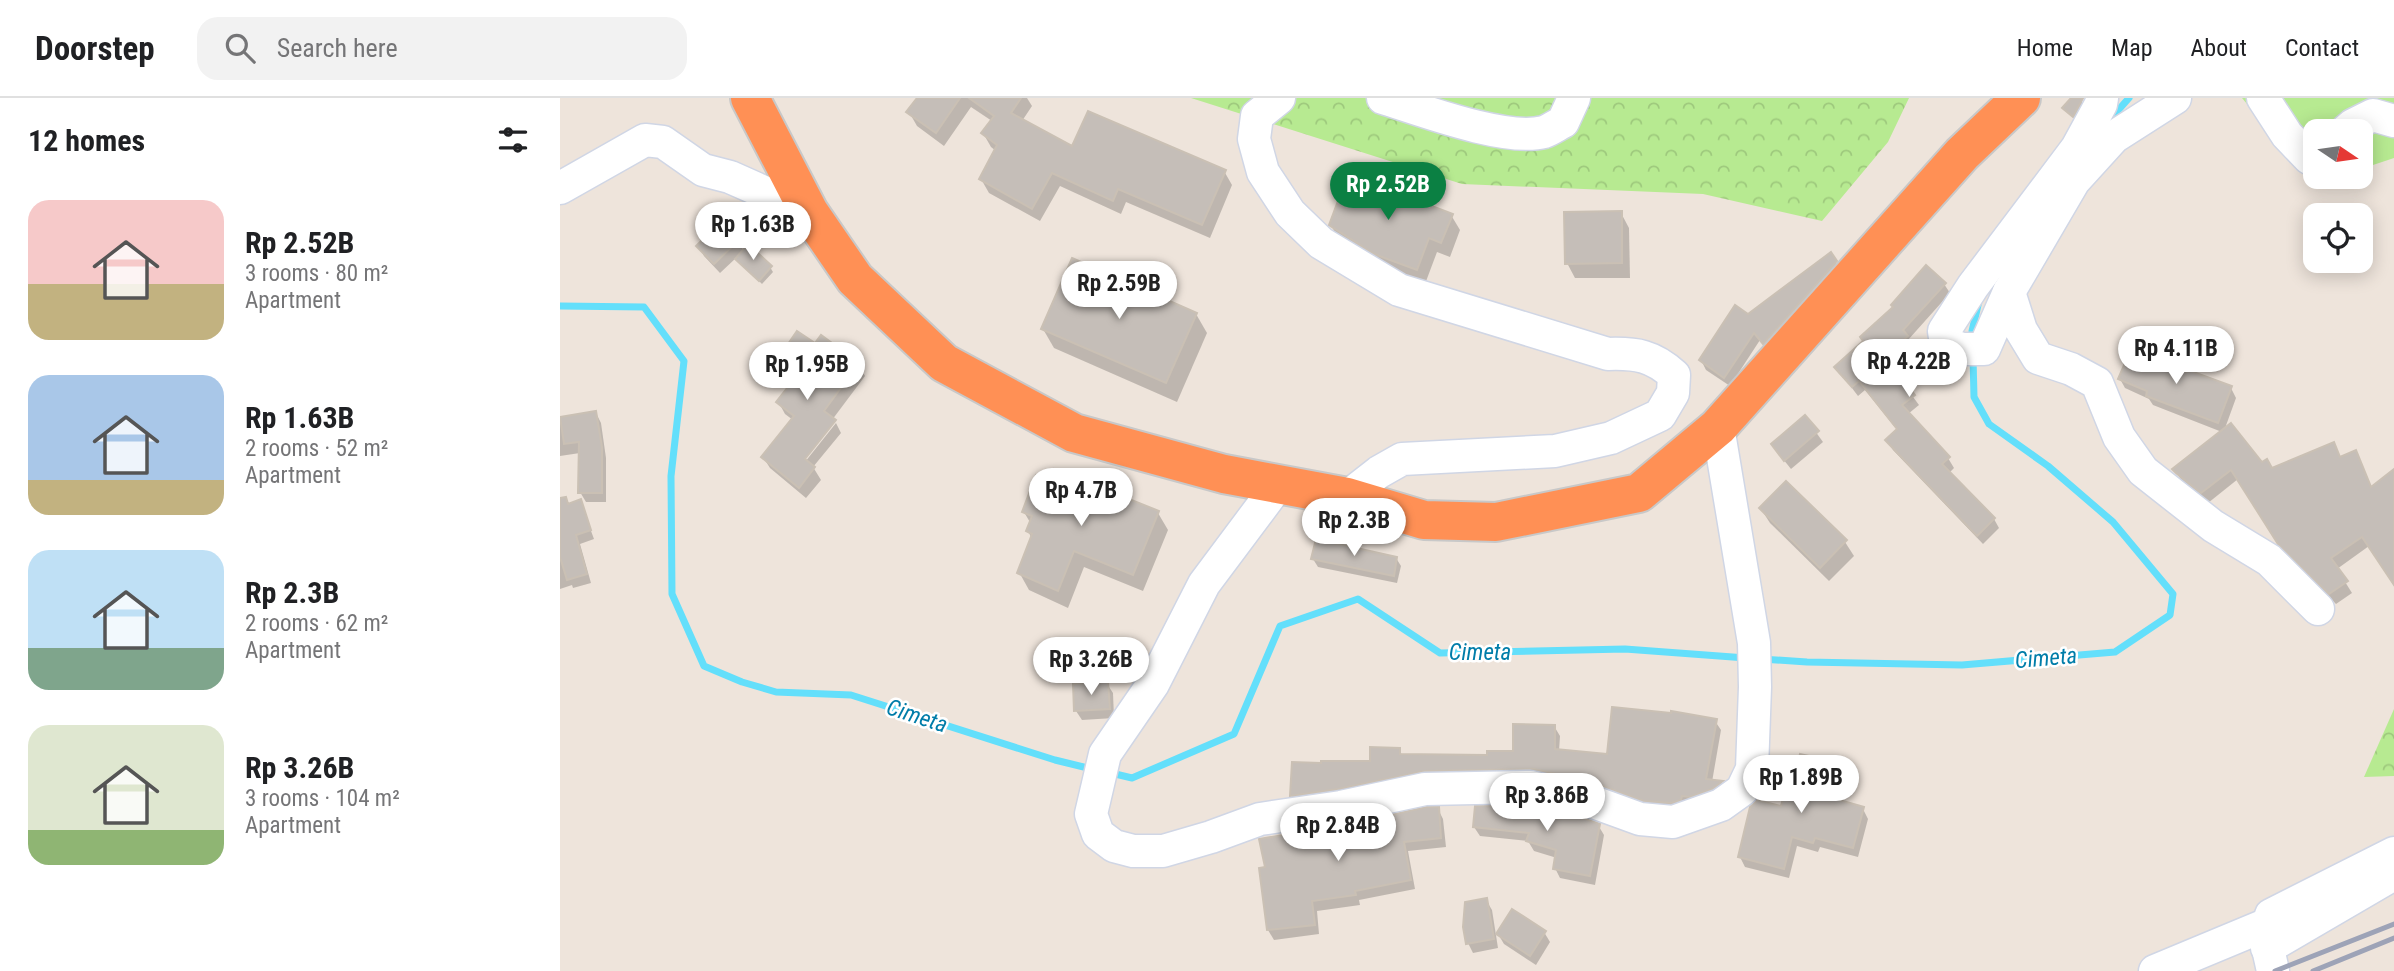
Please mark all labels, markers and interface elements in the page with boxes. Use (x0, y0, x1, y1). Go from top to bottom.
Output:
search box (197, 17, 687, 80)
text: Doorstep (35, 29, 155, 68)
icon: search (221, 29, 259, 67)
text: Search here (277, 33, 398, 63)
text: Home (2017, 34, 2073, 62)
text: Map (2111, 34, 2153, 62)
text: About (2191, 34, 2247, 62)
text: Contact (2285, 34, 2359, 62)
north arrow (2303, 119, 2373, 189)
map controls (2303, 119, 2373, 273)
icon: filters (494, 121, 532, 159)
text: 12 homes (28, 123, 145, 158)
pin: Rp 2.52B (1316, 162, 1460, 222)
text: Rp 2.52B (1346, 171, 1430, 198)
pin: Rp 1.63B (681, 202, 825, 262)
button: locate (2303, 203, 2373, 273)
text: Rp 1.63B (711, 211, 795, 238)
text: Rp 2.52B (245, 225, 354, 260)
icon: home (84, 228, 168, 312)
text: 3 rooms · 80 m² (245, 260, 388, 287)
pin: Rp 2.59B (1047, 262, 1191, 321)
text: Rp 2.59B (1077, 270, 1161, 297)
text: Apartment (245, 287, 341, 314)
pin: Rp 4.11B (2104, 327, 2248, 386)
text: Rp 4.11B (2134, 335, 2218, 362)
pin: Rp 4.22B (1837, 340, 1981, 399)
pin: Rp 1.95B (735, 342, 879, 402)
text: Rp 4.22B (1867, 348, 1951, 375)
text: Rp 1.95B (765, 351, 849, 378)
text: Rp 1.63B (245, 400, 354, 435)
icon: home (84, 403, 168, 487)
text: 2 rooms · 52 m² (245, 435, 388, 462)
text: Apartment (245, 462, 341, 489)
pin: Rp 4.7B (1016, 468, 1146, 528)
text: Rp 4.7B (1045, 477, 1117, 504)
pin: Rp 2.3B (1289, 498, 1419, 558)
text: Rp 2.3B (1318, 507, 1390, 534)
text: Rp 2.3B (245, 575, 339, 610)
icon: home (84, 578, 168, 662)
text: 2 rooms · 62 m² (245, 610, 388, 637)
text: Apartment (245, 637, 341, 664)
pin: Rp 3.26B (1019, 638, 1163, 697)
water label: Cimeta (1449, 639, 1511, 666)
water label: Cimeta (2014, 642, 2078, 674)
text: Rp 3.26B (1049, 646, 1133, 673)
water label: Cimeta (883, 694, 951, 738)
text: Rp 3.26B (245, 750, 354, 785)
icon: home (84, 753, 168, 837)
pin: Rp 1.89B (1729, 756, 1873, 815)
text: Rp 1.89B (1759, 764, 1843, 791)
pin: Rp 3.86B (1475, 774, 1619, 833)
text: Rp 3.86B (1505, 782, 1589, 809)
text: 3 rooms · 104 m² (245, 785, 400, 812)
pin: Rp 2.84B (1266, 804, 1410, 863)
text: Apartment (245, 812, 341, 839)
text: Rp 2.84B (1296, 812, 1380, 839)

